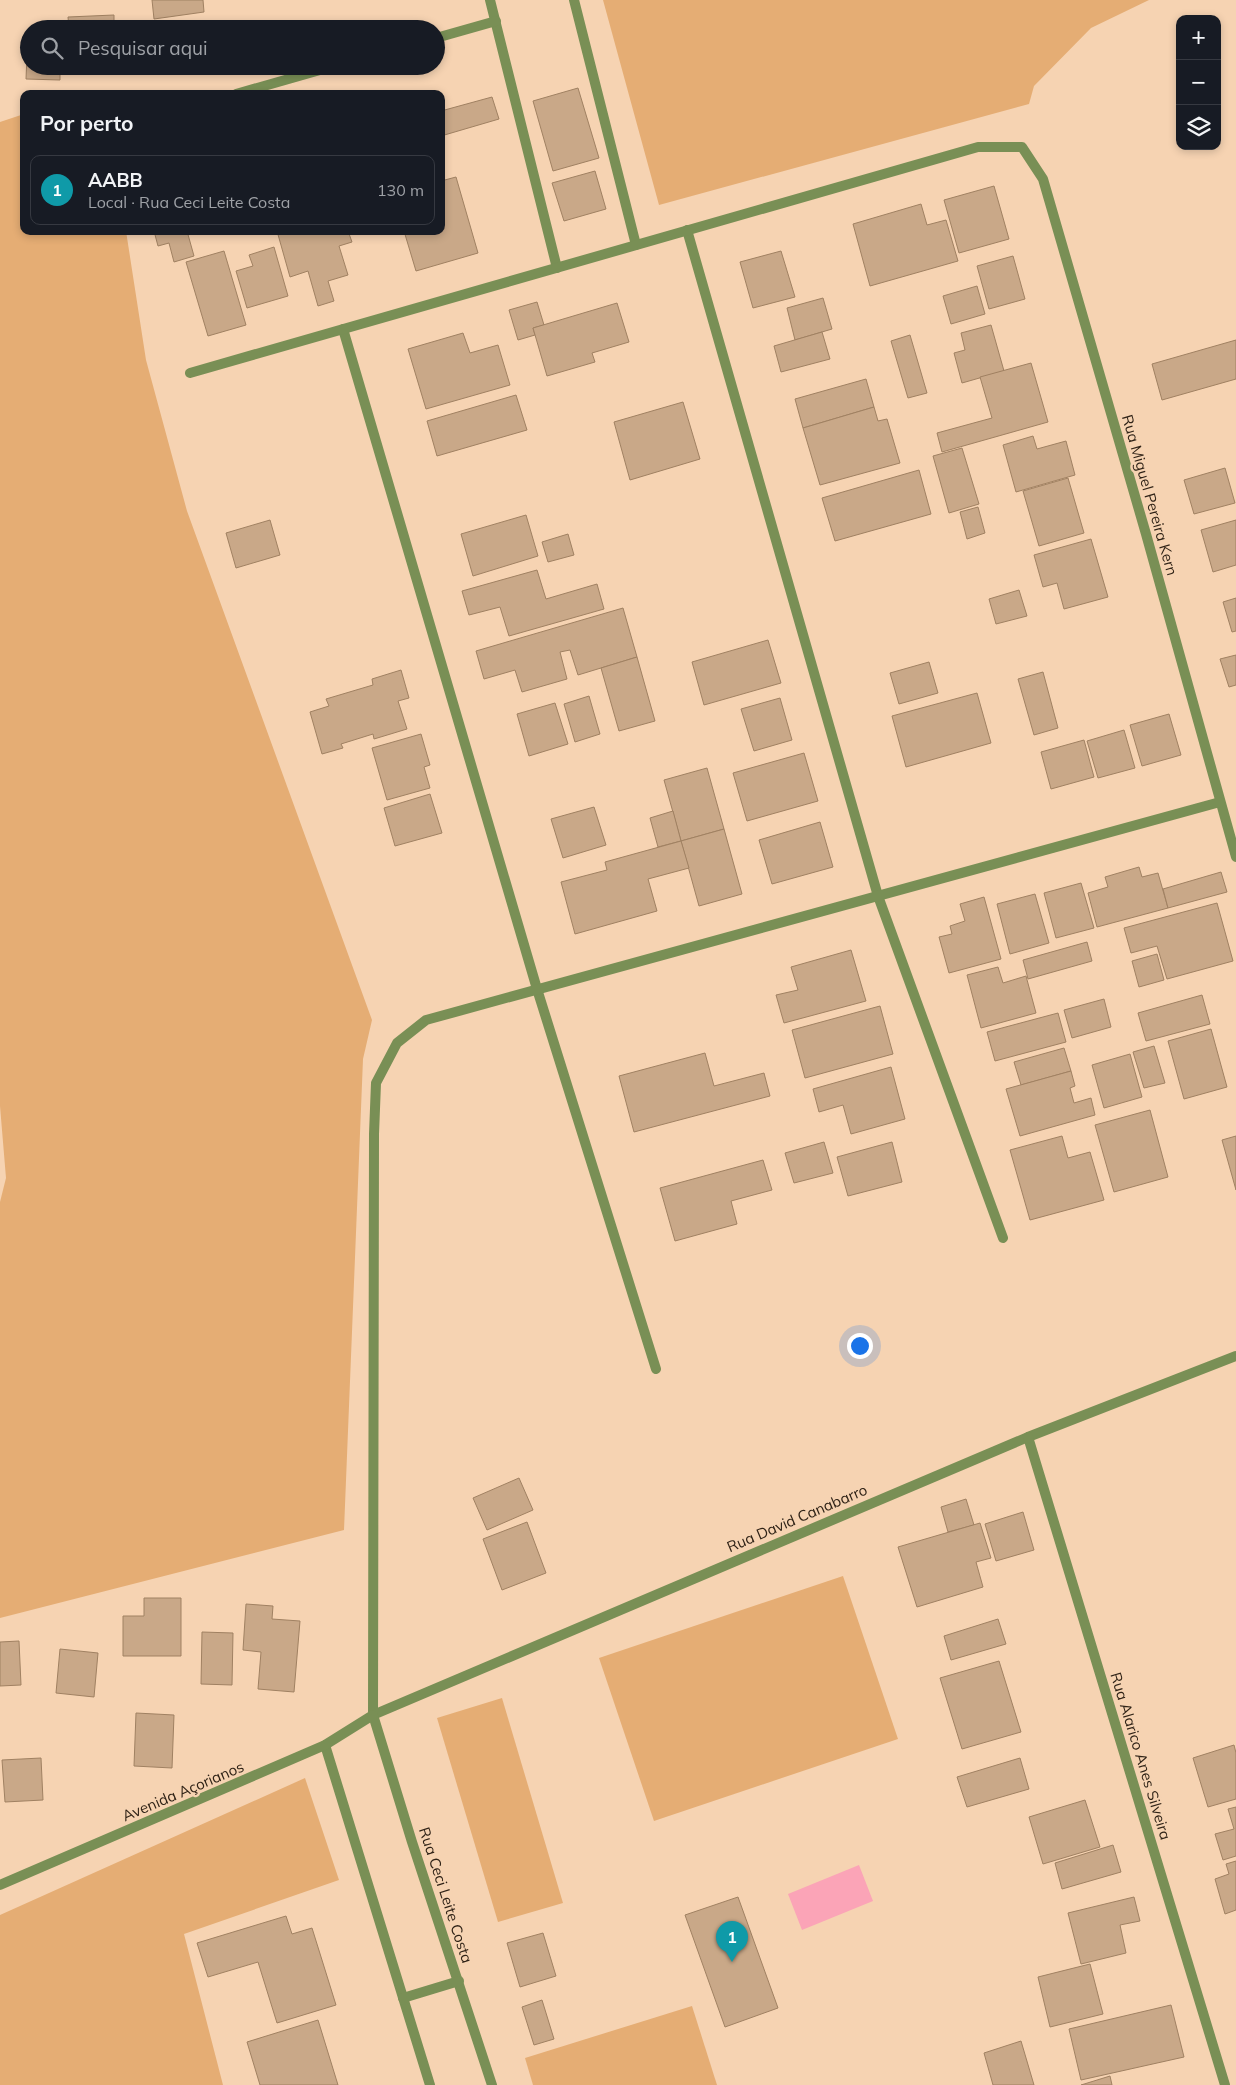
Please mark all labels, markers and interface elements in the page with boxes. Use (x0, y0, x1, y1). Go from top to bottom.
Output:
map controls (1176, 15, 1221, 150)
button: + (1176, 15, 1221, 60)
search box (20, 20, 445, 75)
icon: search (38, 34, 66, 62)
text: Pesquisar aqui (78, 36, 208, 60)
button: − (1176, 60, 1221, 105)
button: layers (1176, 105, 1221, 150)
text: Por perto (40, 110, 134, 136)
text: AABB (88, 168, 143, 192)
text: 1 (52, 180, 62, 200)
text: 130 m (377, 180, 424, 200)
text: Local · Rua Ceci Leite Costa (88, 192, 290, 212)
street label: Rua Miguel Pereira Kern (1118, 412, 1182, 578)
your location (847, 1333, 873, 1359)
street label: Rua David Canabarro (724, 1480, 870, 1556)
street label: Rua Alarico Anes Silveira (1106, 1670, 1176, 1842)
street label: Avenida Açorianos (119, 1757, 247, 1825)
street label: Rua Ceci Leite Costa (415, 1825, 477, 1965)
pin: 1 (716, 1921, 748, 1962)

